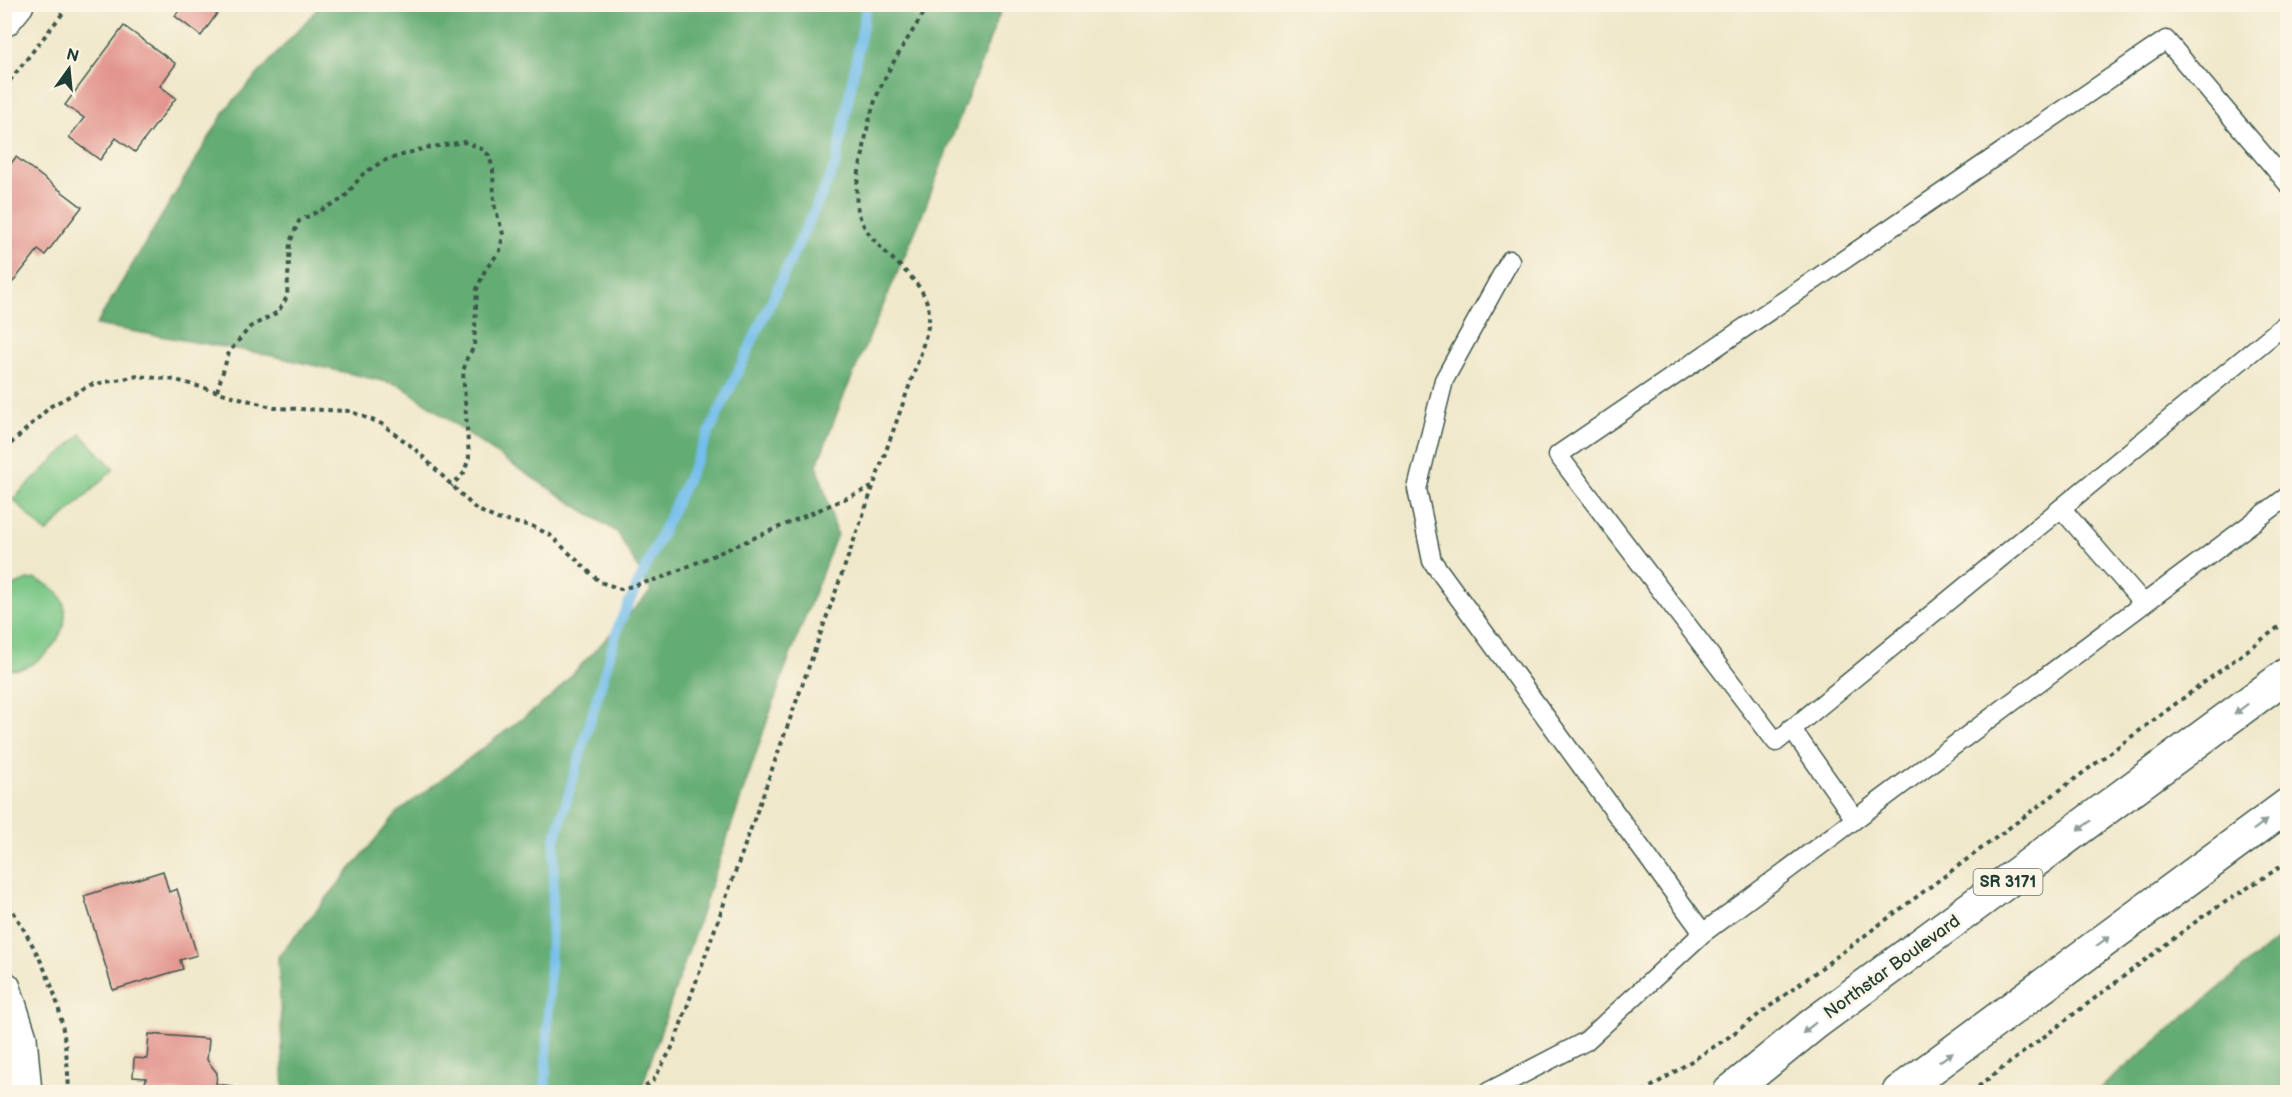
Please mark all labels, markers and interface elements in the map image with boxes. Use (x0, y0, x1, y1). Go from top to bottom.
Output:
north arrow (39, 39, 99, 99)
text: N (64, 45, 81, 67)
one-way arrow (2233, 703, 2249, 715)
one-way arrow (2076, 819, 2092, 832)
one-way arrow (2252, 820, 2267, 832)
road number: SR 3171 (1974, 869, 2042, 895)
street label: Northstar Boulevard (1820, 910, 1964, 1024)
one-way arrow (2096, 936, 2111, 948)
one-way arrow (1801, 1022, 1816, 1034)
one-way arrow (1939, 1052, 1954, 1064)

